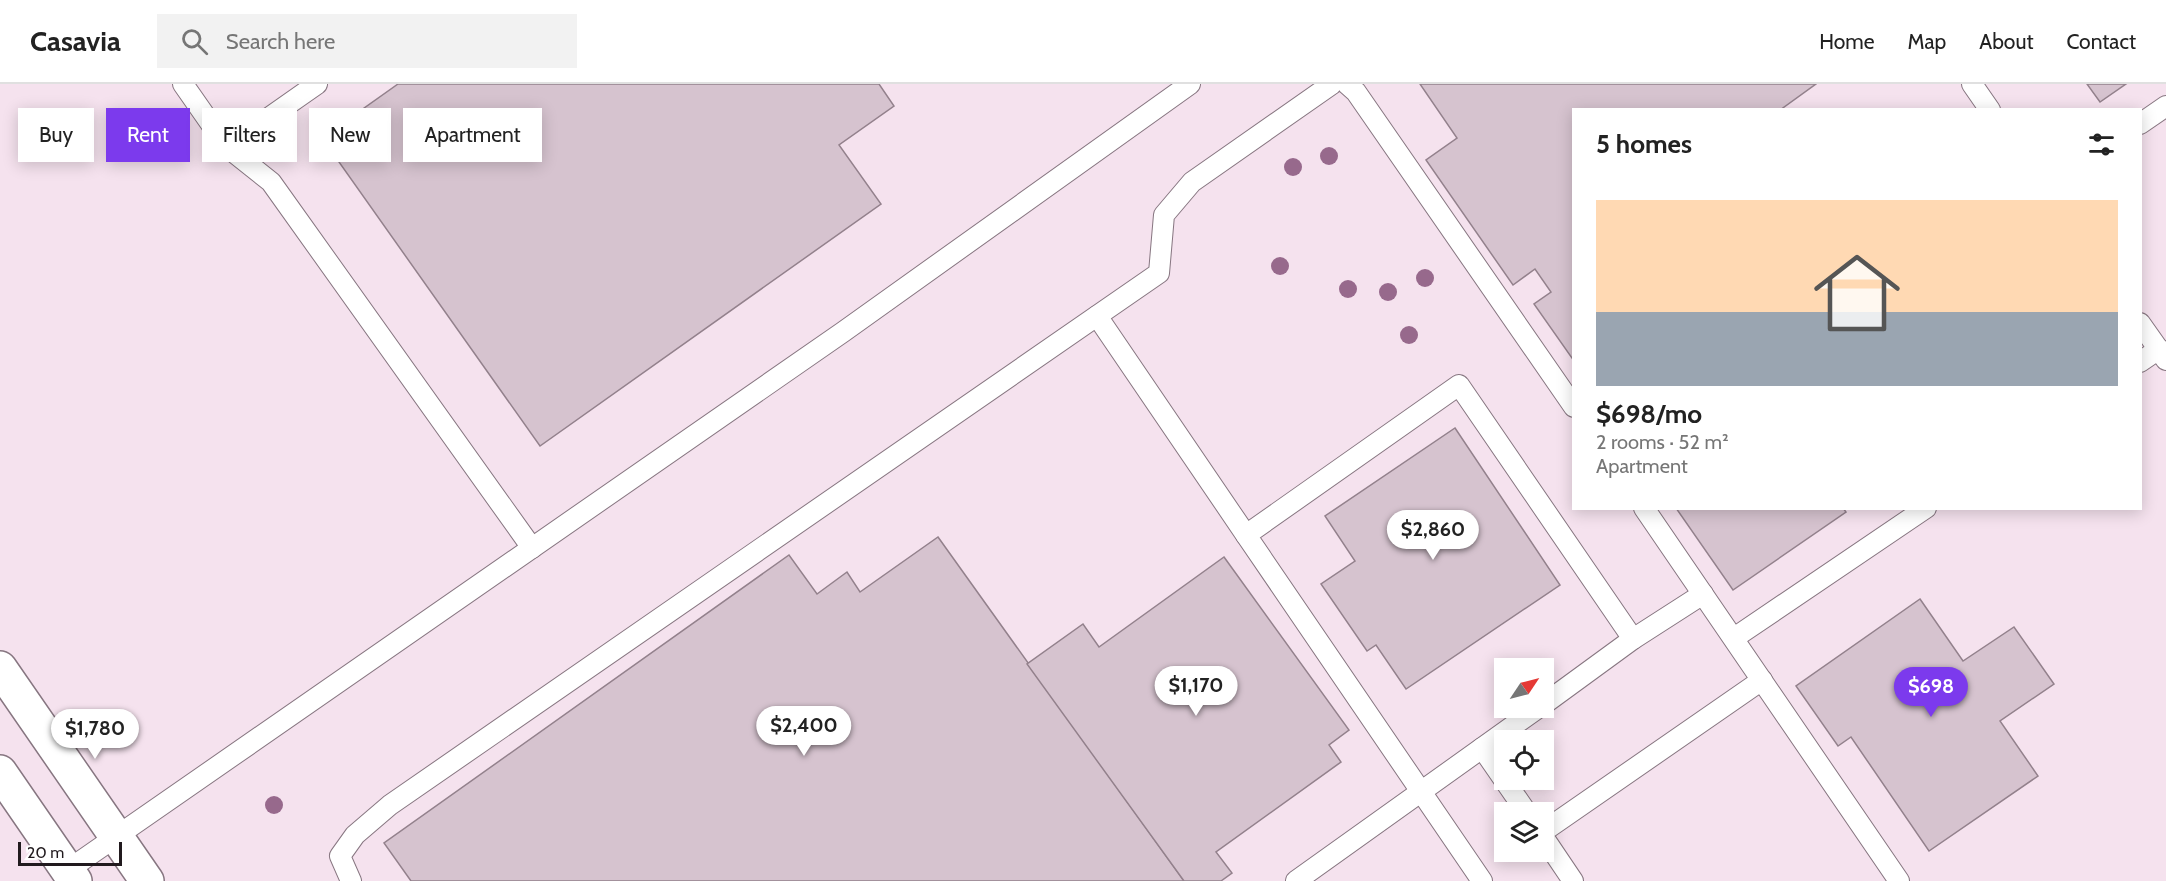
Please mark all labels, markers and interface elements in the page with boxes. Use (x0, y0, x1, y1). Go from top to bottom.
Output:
search box (157, 14, 577, 68)
text: Casavia (30, 24, 121, 58)
icon: search (178, 25, 211, 58)
text: Search here (226, 28, 335, 55)
text: Home (1819, 29, 1875, 54)
text: Map (1908, 29, 1946, 54)
text: About (1979, 29, 2033, 54)
text: Contact (2066, 29, 2136, 54)
chip: Buy (18, 108, 94, 162)
chip: Rent (106, 108, 190, 162)
chip: Filters (202, 108, 297, 162)
chip: New (309, 108, 391, 162)
chip: Apartment (403, 108, 542, 162)
text: 5 homes (1596, 128, 1692, 160)
icon: filters (2085, 128, 2118, 161)
icon: home (1803, 239, 1911, 347)
text: $698/mo (1596, 398, 1702, 430)
text: 2 rooms · 52 m² (1596, 430, 1729, 454)
text: Apartment (1596, 454, 1688, 478)
pin: $2,860 (1384, 510, 1482, 561)
text: $2,860 (1401, 517, 1465, 541)
north arrow (1494, 658, 1554, 718)
map controls (1494, 658, 1554, 862)
pin: $1,170 (1147, 666, 1245, 717)
pin: $698 (1895, 667, 1967, 718)
text: $1,170 (1169, 673, 1223, 697)
text: $698 (1908, 674, 1954, 698)
pin: $2,400 (755, 706, 853, 757)
pin: $1,780 (46, 709, 144, 760)
text: $2,400 (770, 713, 838, 737)
text: $1,780 (65, 716, 125, 740)
button: locate (1494, 730, 1554, 790)
button: layers (1494, 802, 1554, 862)
scale bar (18, 839, 122, 866)
text: 20 m (27, 843, 64, 862)

